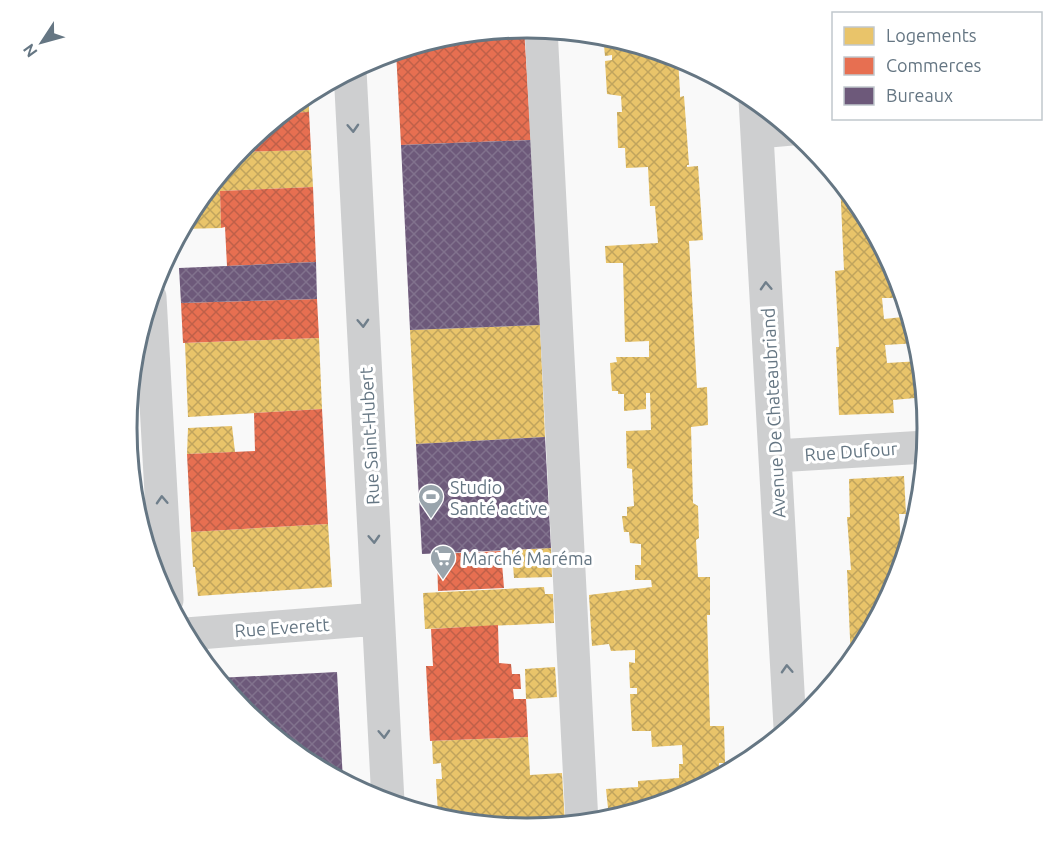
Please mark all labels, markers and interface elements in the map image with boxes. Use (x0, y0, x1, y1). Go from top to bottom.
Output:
north arrow (12, 12, 72, 72)
legend (832, 12, 1042, 120)
text: Logements (886, 25, 977, 45)
text: N (19, 41, 41, 61)
text: Commerces (886, 55, 982, 75)
text: Bureaux (886, 85, 953, 105)
one-way arrow (347, 124, 360, 133)
one-way arrow (759, 281, 772, 290)
street label: Avenue De Chateaubriand (758, 307, 788, 519)
one-way arrow (357, 319, 370, 328)
street label: Rue Saint-Hubert (355, 367, 383, 505)
street label: Rue Dufour (804, 438, 898, 464)
place label: Studio Santé active (450, 477, 548, 518)
sports icon: Studio Santé active (416, 482, 446, 520)
one-way arrow (155, 495, 168, 504)
one-way arrow (368, 534, 381, 543)
supermarket icon: Marché Maréma (428, 543, 458, 581)
place label: Marché Maréma (462, 548, 593, 568)
street label: Rue Everett (234, 614, 330, 640)
one-way arrow (780, 665, 793, 674)
one-way arrow (378, 729, 391, 738)

